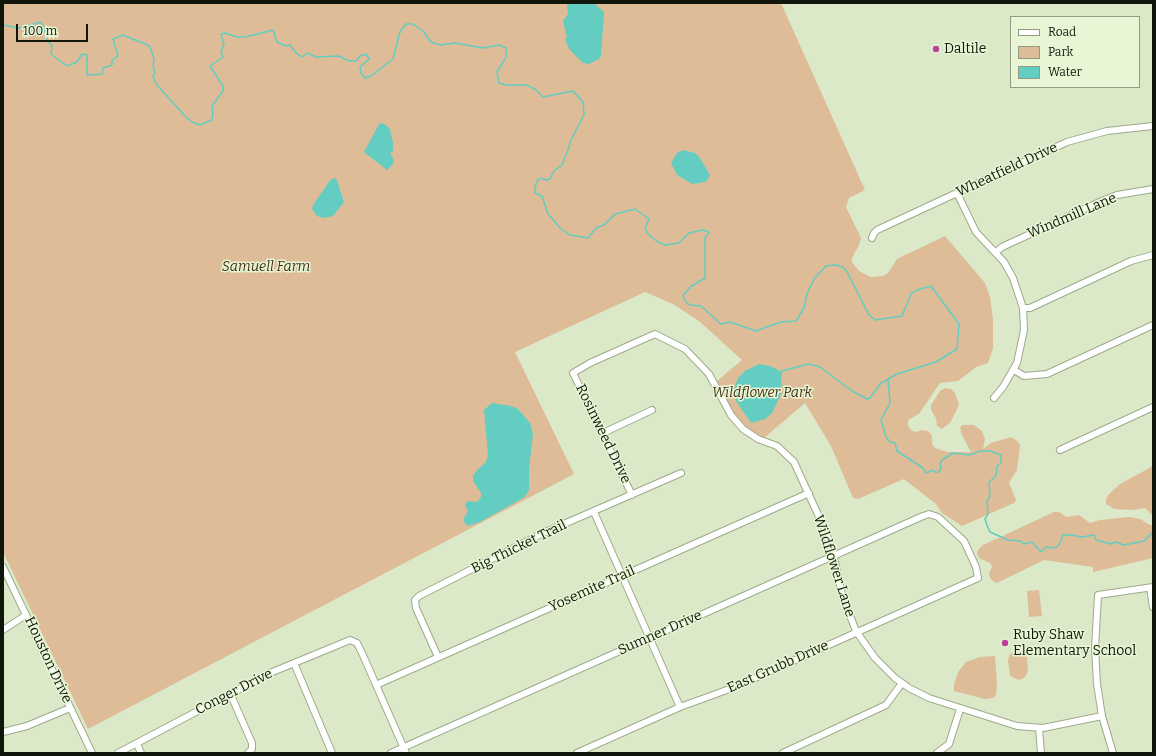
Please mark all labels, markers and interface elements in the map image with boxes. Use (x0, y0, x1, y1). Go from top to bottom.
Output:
scale bar (18, 16, 90, 42)
legend (1010, 16, 1140, 88)
text: 100 m (23, 24, 57, 38)
text: Road (1048, 25, 1076, 39)
place label: Daltile (944, 41, 986, 57)
marker: Daltile (931, 44, 941, 54)
text: Park (1048, 45, 1073, 59)
text: Water (1048, 65, 1082, 79)
street label: Wheatfield Drive (954, 139, 1060, 201)
street label: Windmill Lane (1025, 190, 1119, 242)
park label: Samuell Farm (222, 259, 310, 275)
street label: Rosinweed Drive (572, 382, 634, 486)
park label: Wildflower Park (712, 385, 812, 401)
street label: Wildflower Lane (810, 513, 858, 619)
street label: Big Thicket Trail (469, 517, 569, 577)
street label: Yosemite Trail (546, 562, 638, 616)
street label: Sumner Drive (615, 607, 705, 659)
street label: Houston Drive (21, 614, 75, 706)
place label: Ruby Shaw Elementary School (1013, 627, 1136, 660)
street label: East Grubb Drive (725, 637, 831, 697)
marker: Ruby Shaw Elementary School (1000, 638, 1010, 648)
street label: Conger Drive (193, 665, 275, 719)

